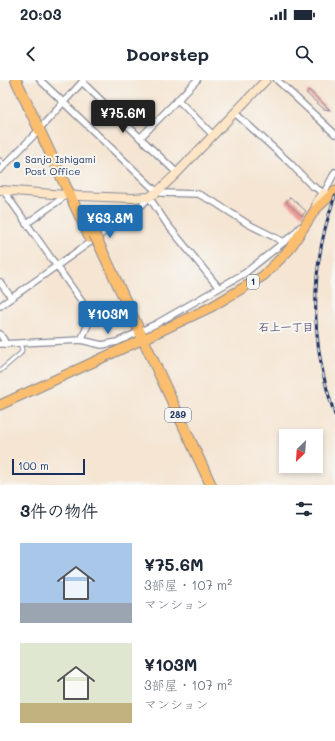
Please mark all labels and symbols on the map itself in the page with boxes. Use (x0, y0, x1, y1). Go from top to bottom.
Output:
pin: ¥75.6M (90, 100, 156, 134)
place label: Sanjo Ishigami Post Office (25, 152, 96, 178)
marker: Sanjo Ishigami Post Office (12, 160, 22, 170)
pin: ¥63.8M (77, 205, 143, 239)
road number: 1 (247, 275, 259, 289)
pin: ¥103M (80, 301, 136, 335)
district label: 石上一丁目 (259, 319, 314, 334)
road number: 289 (165, 408, 191, 422)
north arrow (279, 429, 323, 473)
scale bar (12, 457, 85, 476)

